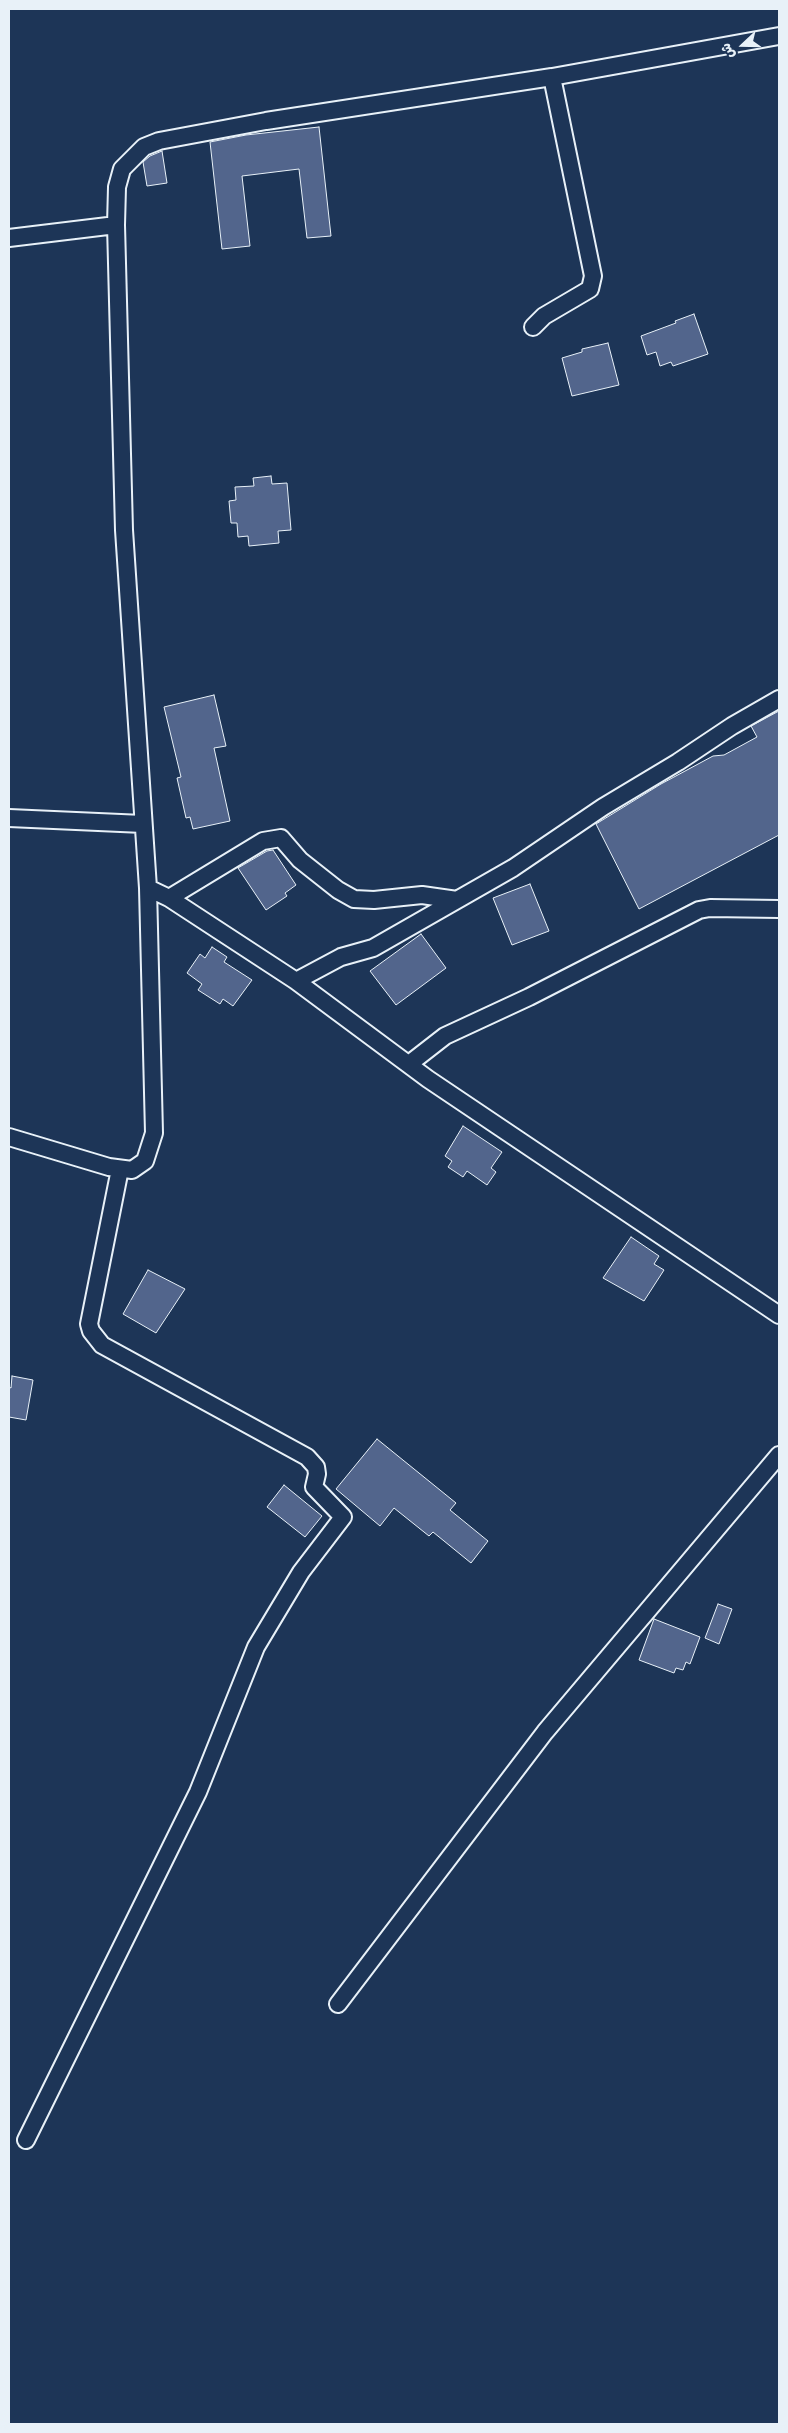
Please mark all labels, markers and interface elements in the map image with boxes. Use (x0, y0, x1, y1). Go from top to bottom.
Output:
north arrow (718, 20, 768, 70)
text: ش (716, 40, 741, 62)

